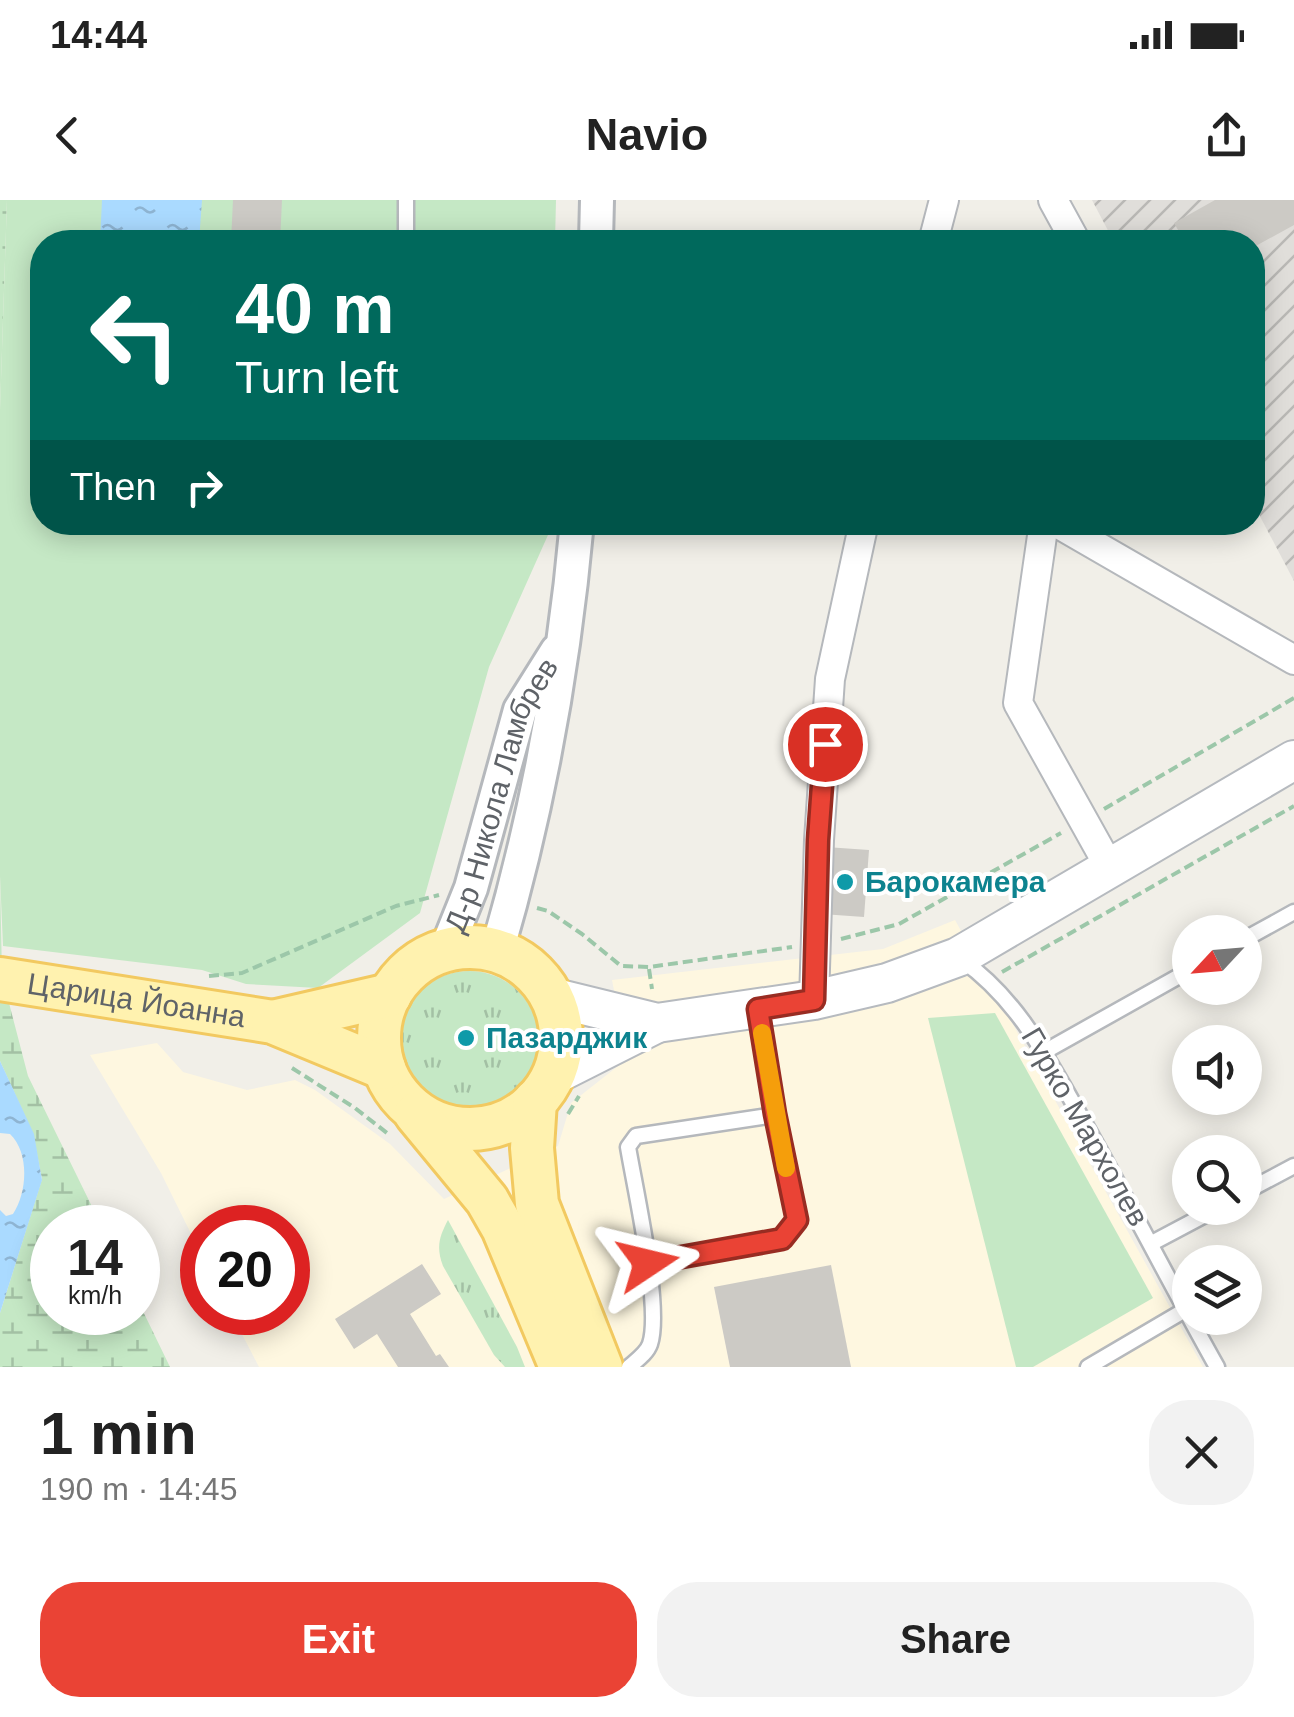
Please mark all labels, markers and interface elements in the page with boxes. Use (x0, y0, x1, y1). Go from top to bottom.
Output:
text: 14:44 (50, 14, 147, 56)
icon: back (40, 108, 95, 163)
icon: share (1199, 108, 1254, 163)
text: Navio (586, 109, 708, 160)
icon: left (70, 270, 200, 400)
text: 40 m (235, 270, 395, 348)
text: Turn left (235, 352, 398, 403)
icon: right (177, 460, 232, 515)
text: Then (70, 466, 157, 508)
street label: Д-р Никола Ламбрев (438, 652, 564, 937)
pin (783, 702, 868, 787)
icon: arrive (798, 717, 853, 772)
place label: Барокамера (865, 865, 1046, 898)
marker: Барокамера (834, 871, 856, 893)
north arrow (1172, 915, 1262, 1005)
map controls (1172, 915, 1262, 1335)
street label: Царица Йоанна (25, 967, 248, 1033)
place label: Пазарджик (486, 1021, 648, 1054)
street label: Гурко Мархолев (1015, 1022, 1156, 1232)
button: sound (1172, 1025, 1262, 1115)
marker: Пазарджик (455, 1027, 477, 1049)
button: search (1172, 1135, 1262, 1225)
speed limit sign: 20 (180, 1205, 310, 1335)
position arrow (596, 1211, 700, 1315)
text: 14 (67, 1230, 123, 1286)
button: layers (1172, 1245, 1262, 1335)
text: km/h (68, 1281, 122, 1309)
text: 1 min (40, 1400, 197, 1467)
button: close (1149, 1400, 1254, 1505)
text: 190 m · 14:45 (40, 1471, 237, 1507)
button: Exit (40, 1582, 637, 1697)
button: Share (657, 1582, 1254, 1697)

